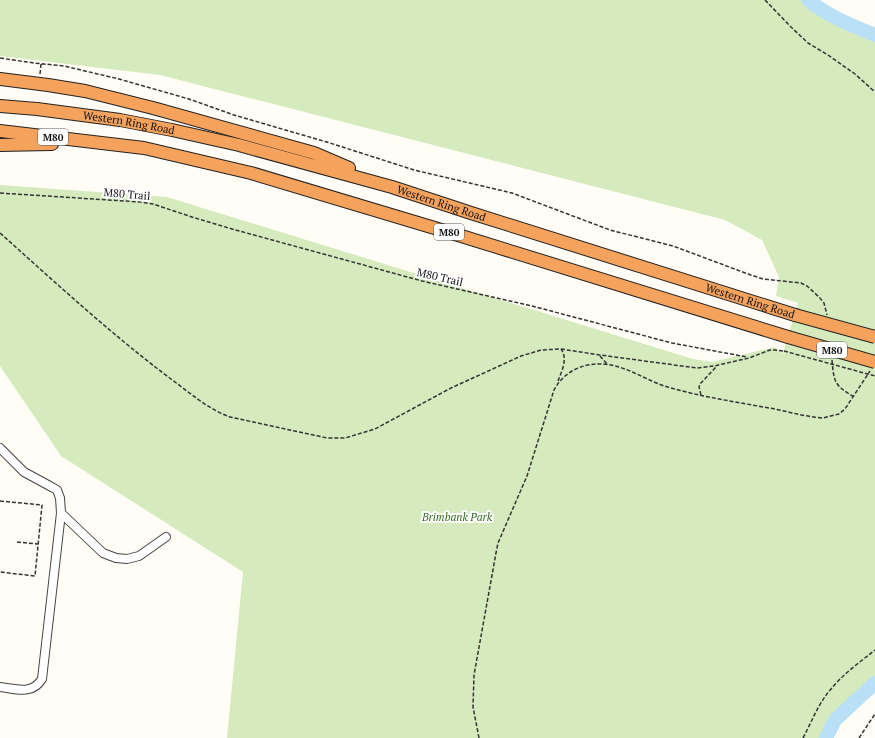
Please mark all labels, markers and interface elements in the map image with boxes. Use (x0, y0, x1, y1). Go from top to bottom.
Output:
street label: Western Ring Road (82, 108, 176, 137)
road number: M80 (38, 129, 68, 145)
street label: Western Ring Road (395, 182, 488, 224)
street label: M80 Trail (103, 185, 151, 203)
road number: M80 (434, 224, 464, 240)
street label: M80 Trail (416, 265, 464, 289)
street label: Western Ring Road (704, 280, 797, 322)
road number: M80 (817, 342, 847, 358)
park label: Brimbank Park (421, 510, 493, 524)

